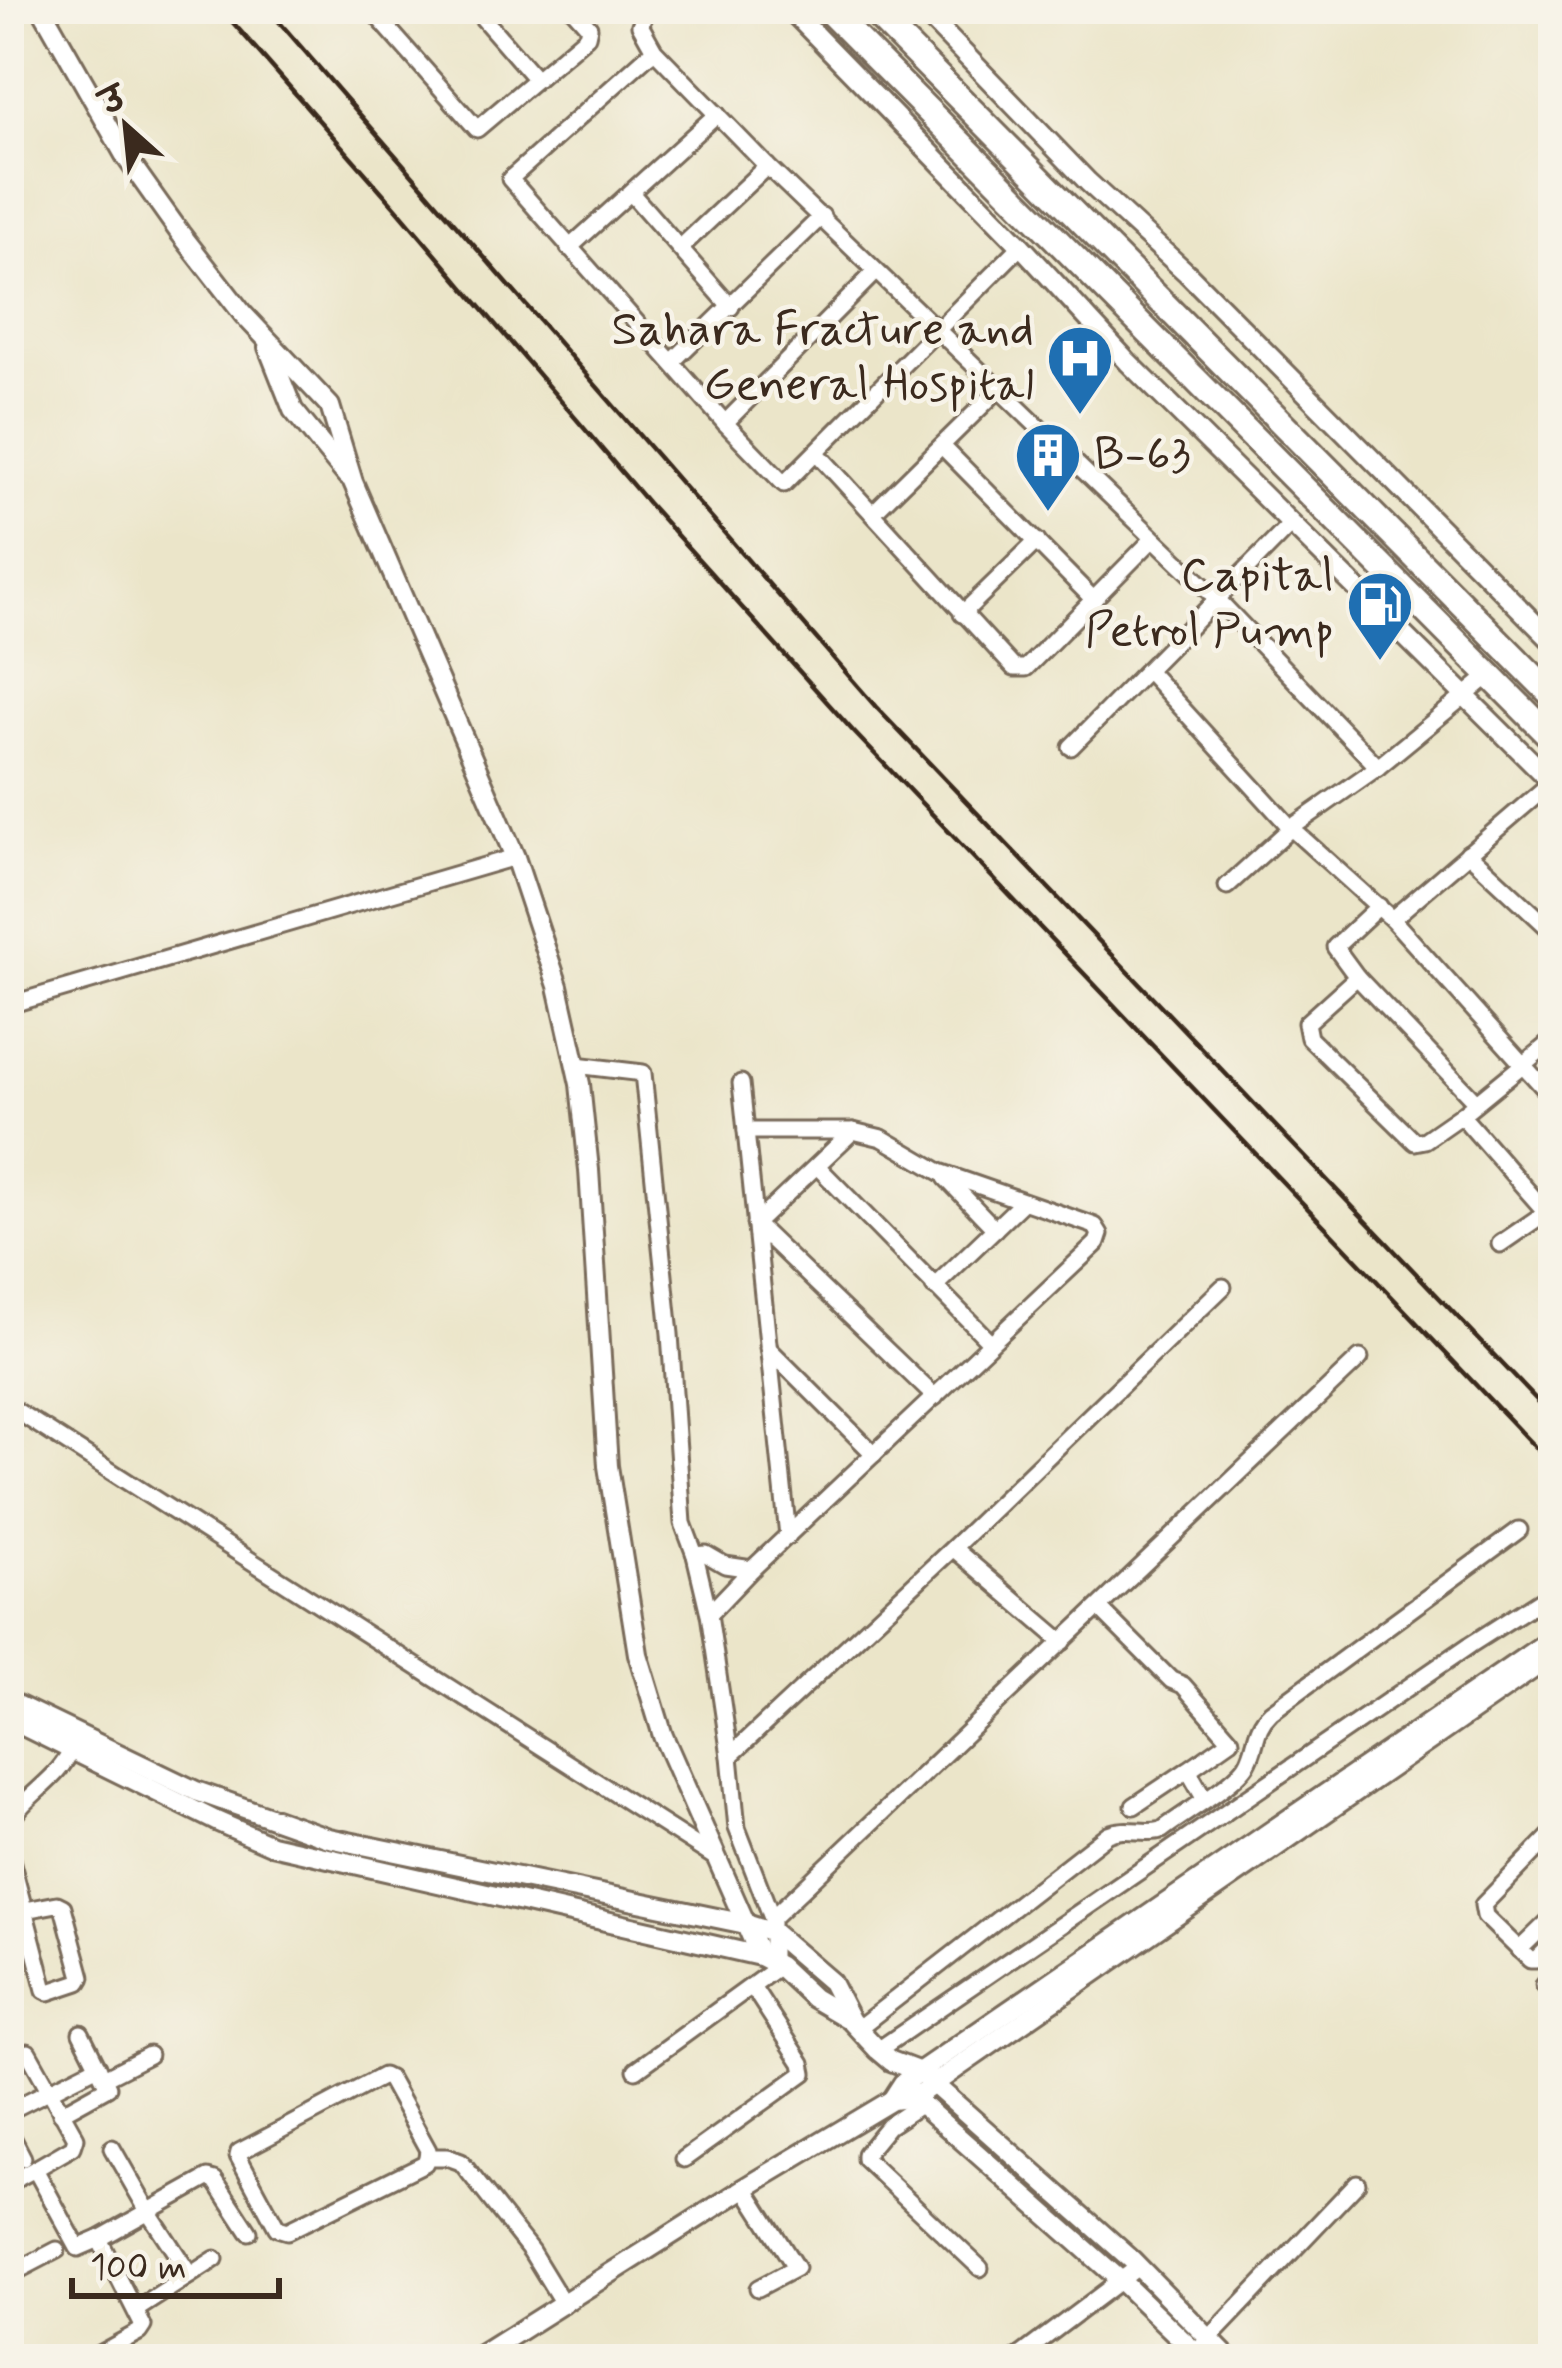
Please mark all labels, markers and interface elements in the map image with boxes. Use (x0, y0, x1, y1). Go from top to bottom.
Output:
north arrow (66, 66, 186, 186)
text: उ (91, 76, 136, 128)
place label: Sahara Fracture and General Hospital (611, 299, 1034, 417)
hospital icon: Sahara Fracture and General Hospital (1045, 323, 1115, 417)
building icon: B-63 (1013, 420, 1083, 514)
place label: B-63 (1094, 424, 1191, 487)
place label: Capital Petrol Pump (1085, 545, 1334, 663)
fuel station icon: Capital Petrol Pump (1345, 569, 1415, 663)
scale bar (72, 2224, 279, 2298)
text: 100 m (90, 2245, 187, 2292)

